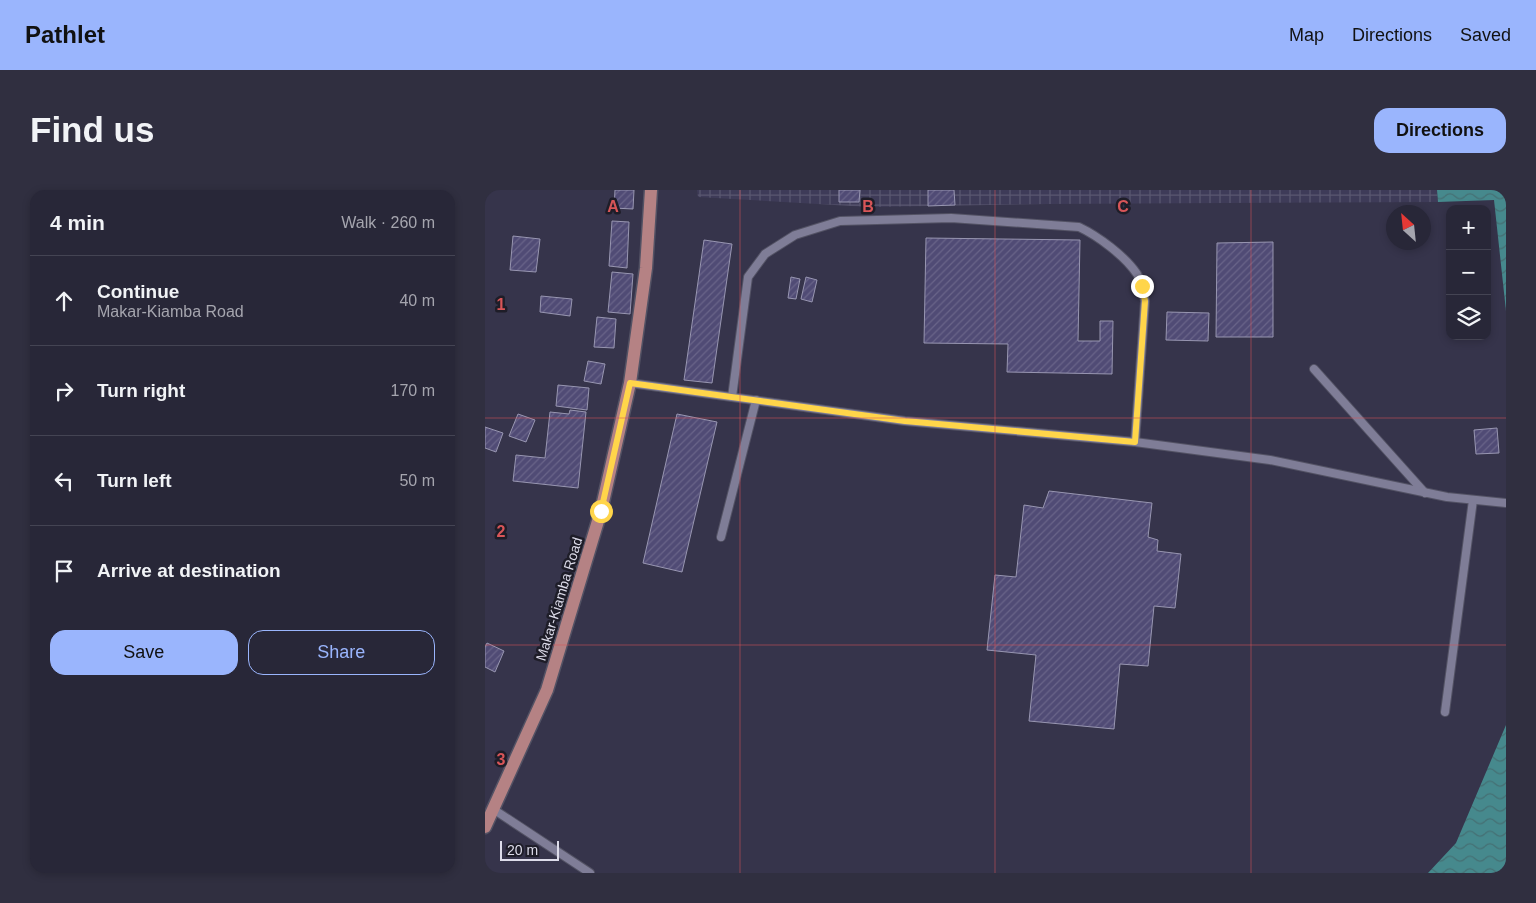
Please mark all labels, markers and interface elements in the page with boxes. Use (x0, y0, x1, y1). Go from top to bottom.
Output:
text: Pathlet (25, 21, 105, 48)
text: Map (1289, 25, 1324, 45)
text: Directions (1352, 25, 1432, 45)
text: Saved (1460, 25, 1511, 45)
button: Directions (1374, 108, 1506, 153)
text: Find us (30, 110, 154, 149)
text: A (607, 198, 619, 215)
text: B (862, 198, 874, 215)
text: C (1117, 198, 1129, 215)
north arrow (1386, 205, 1431, 250)
map controls (1446, 205, 1491, 340)
button: + (1446, 205, 1491, 250)
text: 4 min (50, 211, 105, 234)
text: Walk · 260 m (341, 214, 435, 231)
button: − (1446, 250, 1491, 295)
route end (1131, 275, 1154, 298)
text: Continue (97, 281, 179, 302)
icon: ahead (50, 287, 78, 315)
text: 40 m (399, 292, 435, 309)
button: layers (1446, 295, 1491, 340)
text: 1 (497, 296, 506, 313)
text: Makar-Kiamba Road (97, 303, 244, 320)
icon: right (50, 377, 78, 405)
text: Turn right (97, 380, 185, 401)
text: 170 m (391, 382, 435, 399)
icon: left (50, 467, 78, 495)
text: Turn left (97, 470, 172, 491)
text: 50 m (399, 472, 435, 489)
route start (590, 500, 613, 523)
text: 2 (497, 523, 506, 540)
street label: Makar-Kiamba Road (533, 535, 585, 663)
icon: arrive (50, 557, 78, 585)
text: Arrive at destination (97, 560, 281, 581)
button: Save (50, 630, 238, 675)
button: Share (248, 630, 435, 675)
text: 3 (497, 751, 506, 768)
scale bar (500, 838, 559, 861)
text: 20 m (507, 842, 538, 858)

